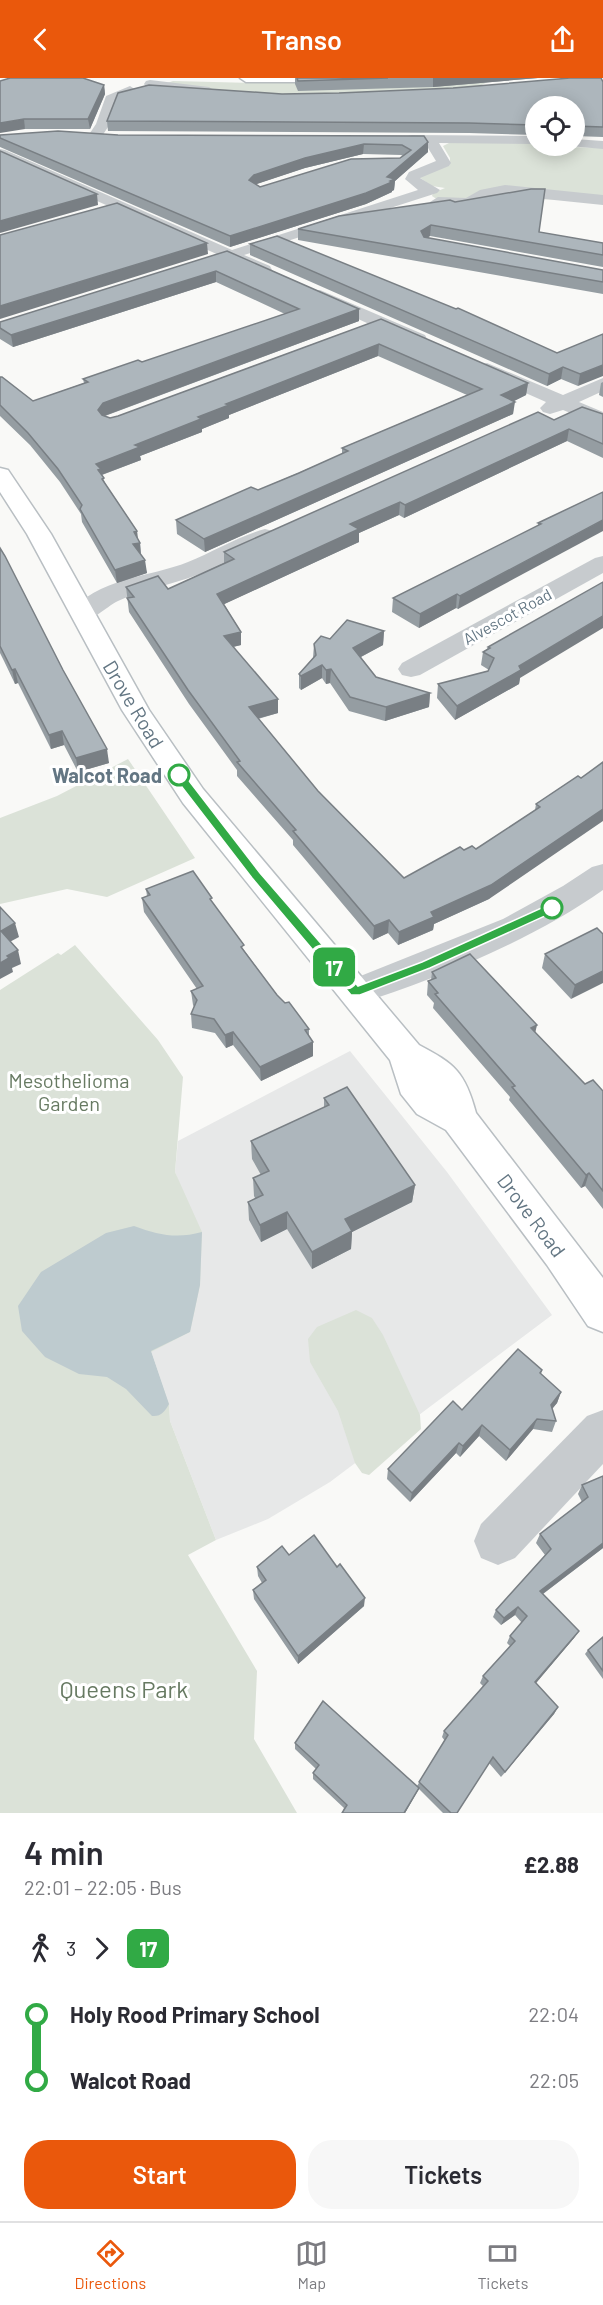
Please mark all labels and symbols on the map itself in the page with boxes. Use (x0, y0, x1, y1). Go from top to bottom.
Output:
street label: Alvescot Road (459, 584, 555, 648)
street label: Drove Road (98, 656, 170, 752)
place label: Walcot Road (52, 763, 162, 787)
marker: Walcot Road (168, 764, 190, 786)
unlabelled marker (541, 897, 563, 919)
line badge: 17 (307, 948, 361, 986)
park label: Mesothelioma Garden (8, 1068, 130, 1115)
street label: Drove Road (493, 1169, 571, 1261)
park label: Queens Park (60, 1674, 188, 1703)

